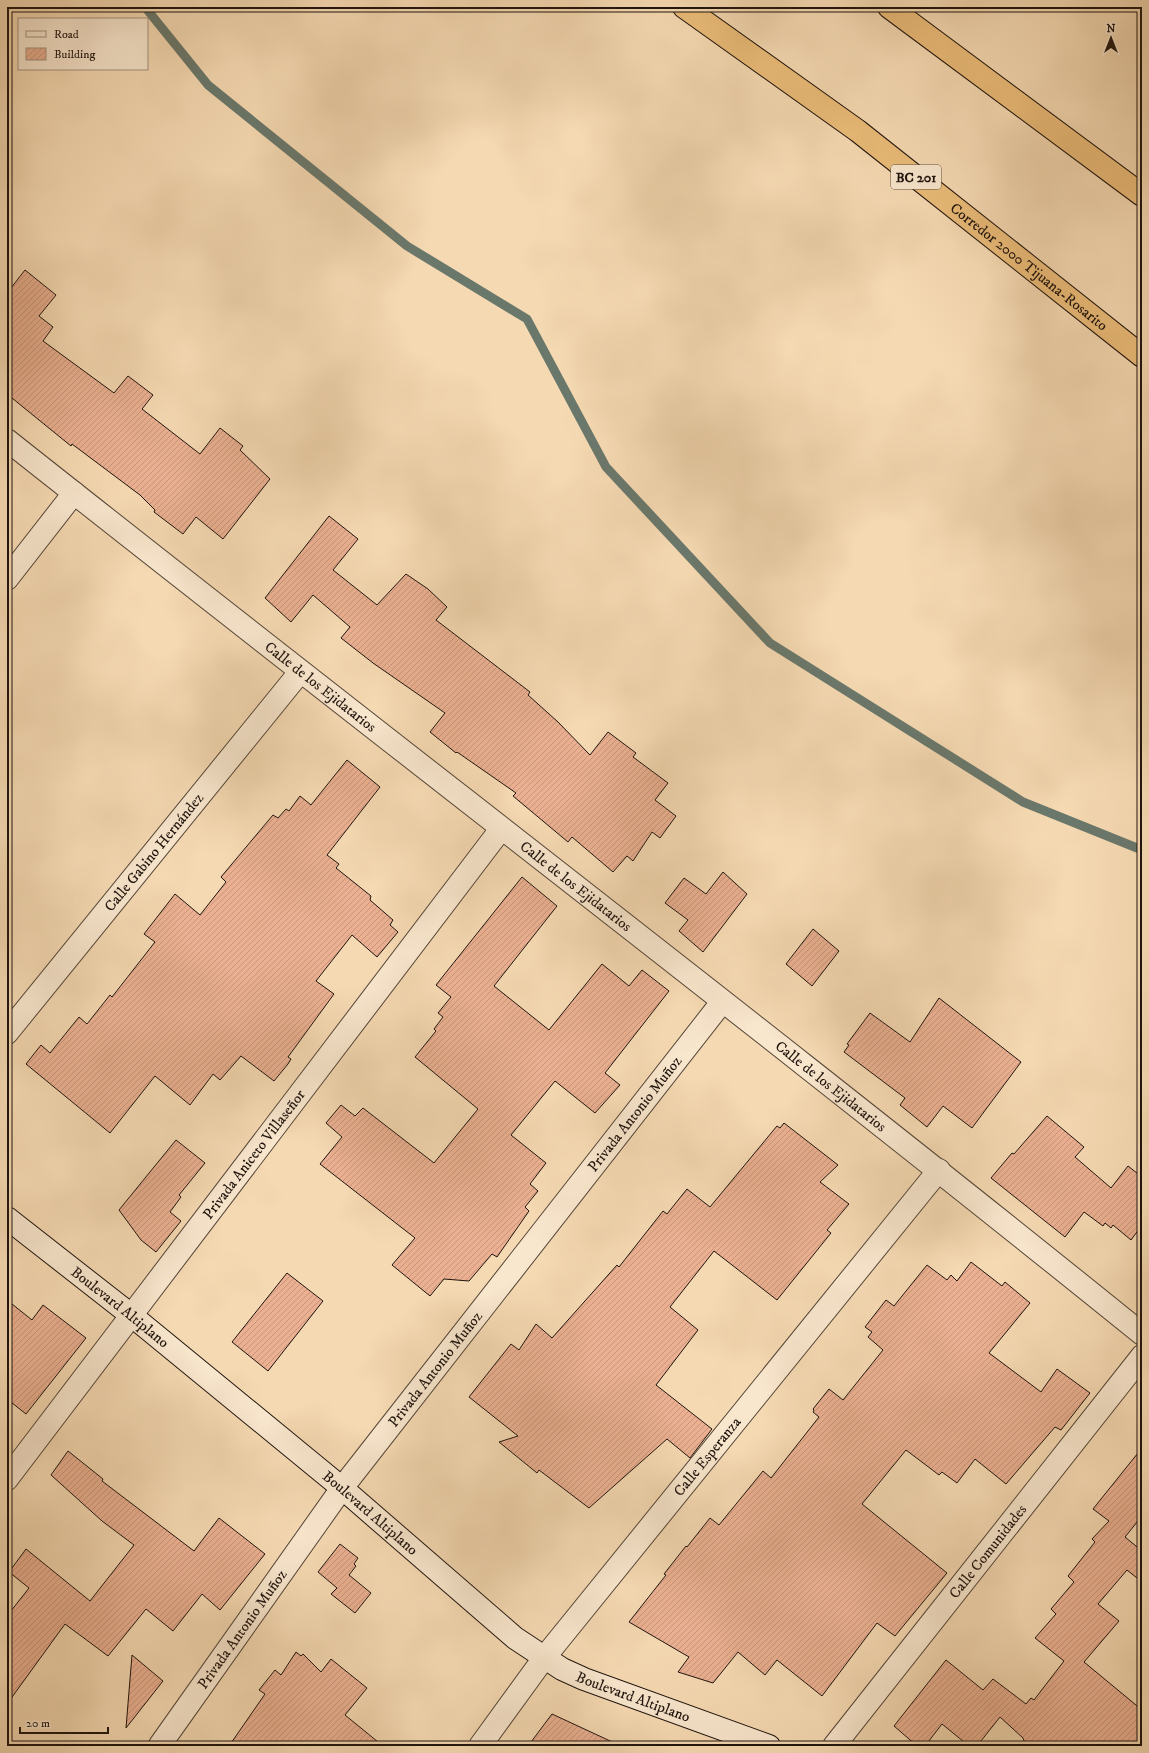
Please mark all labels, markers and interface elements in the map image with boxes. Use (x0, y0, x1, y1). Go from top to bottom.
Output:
legend (18, 18, 148, 70)
north arrow (1091, 18, 1131, 58)
text: N (1106, 22, 1116, 36)
text: Road (54, 27, 79, 42)
text: Building (54, 47, 95, 62)
road number: BC 201 (891, 165, 941, 189)
street label: Corredor 2000 Tijuana-Rosarito (946, 199, 1111, 335)
street label: Calle de los Ejidatarios (261, 637, 380, 737)
street label: Calle Gabino Hernández (100, 789, 208, 916)
street label: Calle de los Ejidatarios (516, 837, 635, 936)
street label: Calle de los Ejidatarios (771, 1037, 890, 1136)
street label: Privada Antonio Muñoz (584, 1052, 687, 1176)
street label: Privada Aniceto Villaseñor (199, 1085, 310, 1223)
street label: Boulevard Altiplano (67, 1263, 173, 1352)
street label: Privada Antonio Muñoz (384, 1307, 487, 1431)
street label: Calle Esperanza (670, 1413, 746, 1500)
street label: Boulevard Altiplano (318, 1467, 422, 1560)
street label: Calle Comunidades (945, 1501, 1031, 1603)
street label: Privada Antonio Muñoz (194, 1565, 292, 1693)
street label: Boulevard Altiplano (573, 1668, 693, 1727)
scale bar (20, 1709, 108, 1735)
text: 20 m (26, 1716, 50, 1731)

